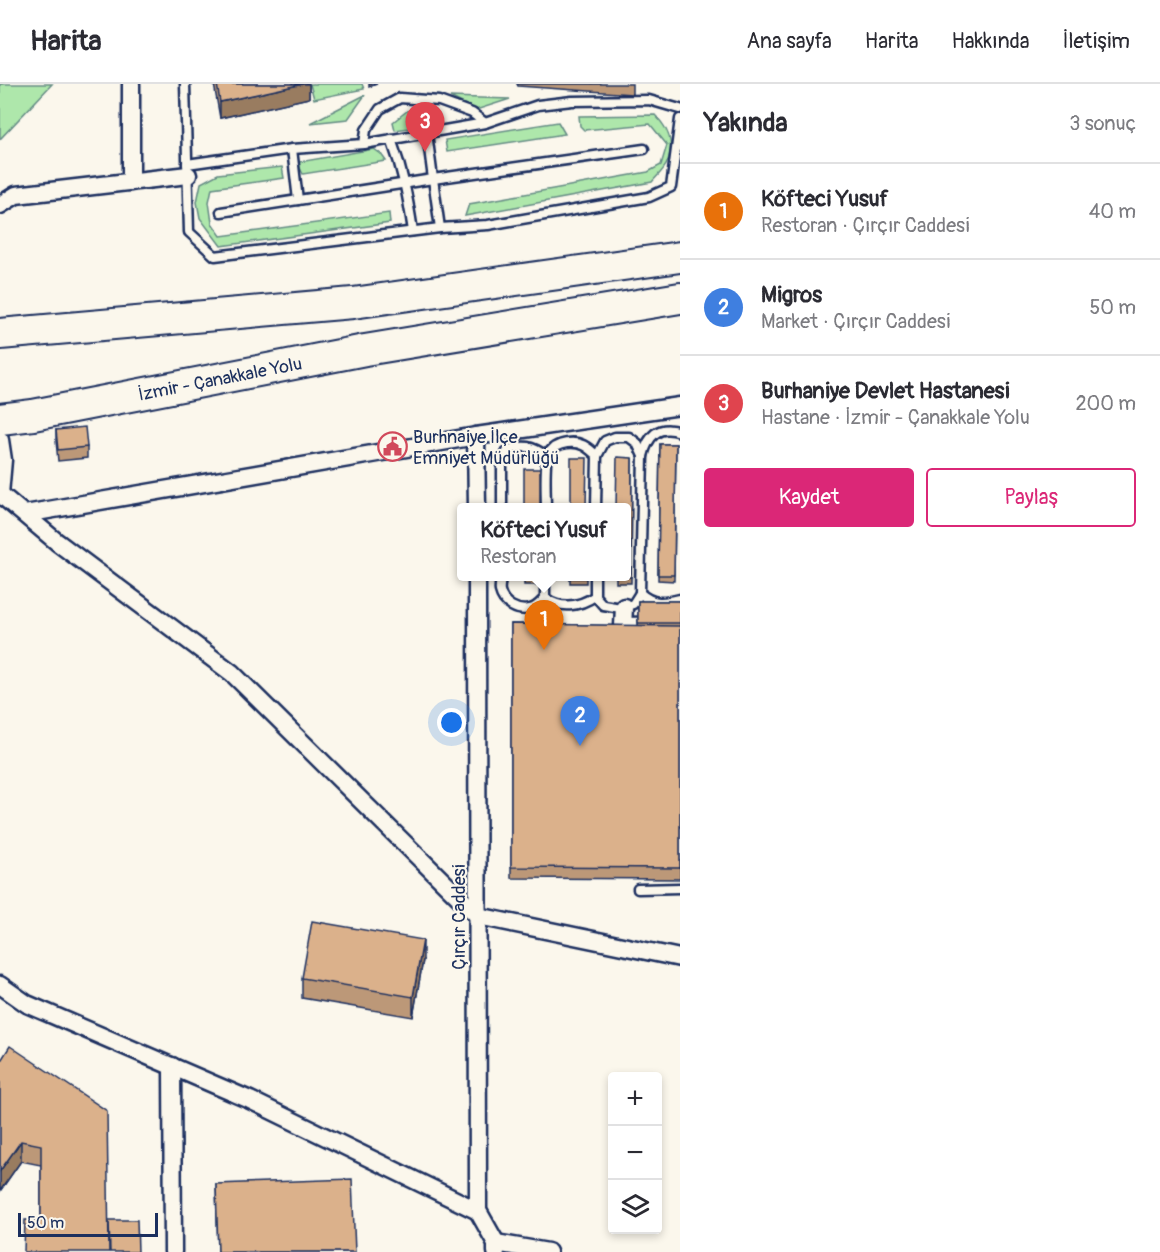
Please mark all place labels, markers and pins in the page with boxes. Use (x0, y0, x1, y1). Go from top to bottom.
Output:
pin: 3 (406, 103, 444, 152)
place label: Burhnaiye İlçe Emniyet Müdürlüğü (413, 426, 559, 470)
public building icon: Burhnaiye İlçe Emniyet Müdürlüğü (376, 431, 408, 463)
pin: 1 (524, 600, 564, 650)
pin: 2 (560, 696, 600, 746)

